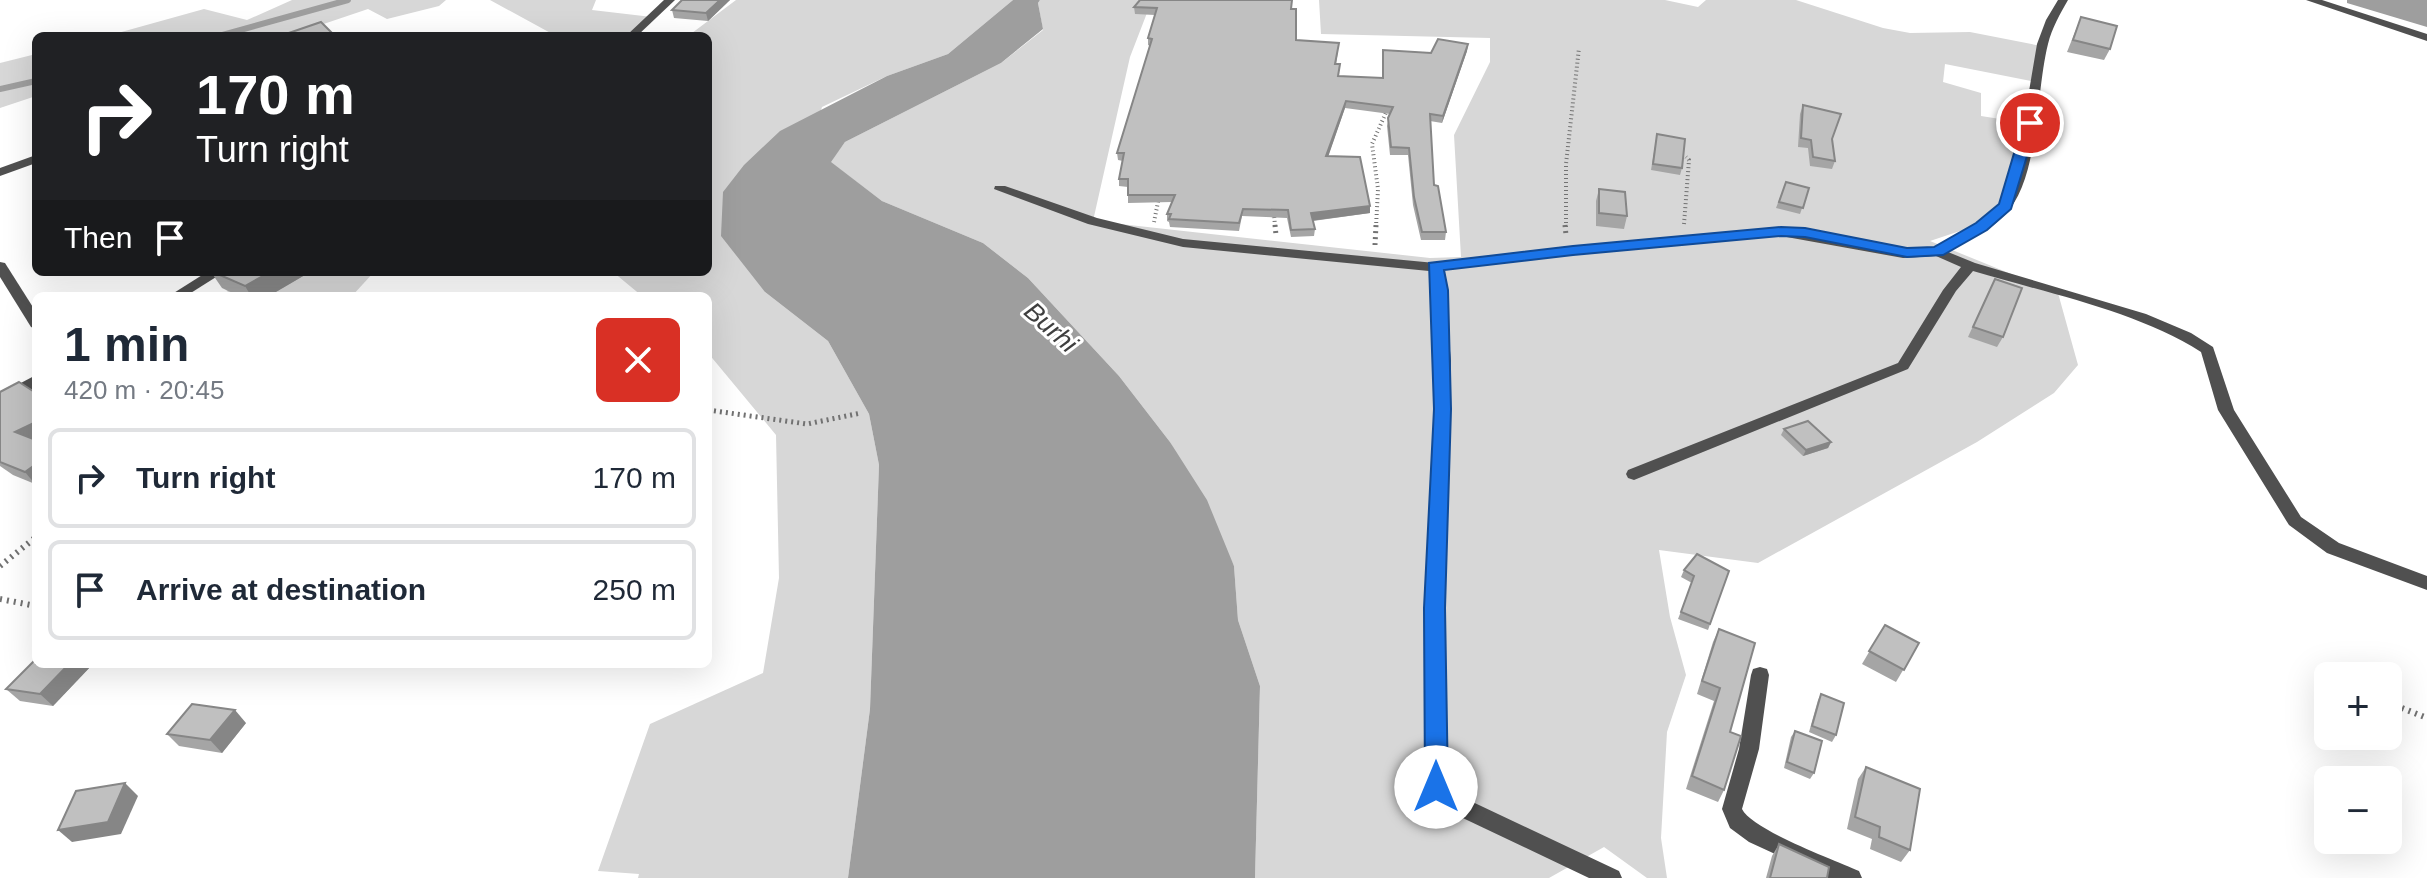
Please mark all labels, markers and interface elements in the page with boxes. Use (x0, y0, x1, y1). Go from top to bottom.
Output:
text: 170 m (196, 63, 355, 126)
icon: right (64, 64, 168, 168)
pin (1996, 89, 2064, 157)
icon: arrive (2008, 101, 2052, 145)
text: Turn right (196, 129, 349, 170)
icon: arrive (148, 216, 192, 260)
text: Then (64, 221, 132, 254)
water label: Burhi (1018, 296, 1084, 359)
text: 1 min (64, 318, 189, 371)
button: close (596, 318, 680, 402)
text: 420 m · 20:45 (64, 375, 224, 405)
icon: right (68, 456, 112, 500)
text: Turn right (136, 461, 275, 494)
text: 170 m (593, 461, 676, 494)
icon: arrive (68, 568, 112, 612)
text: Arrive at destination (136, 573, 426, 606)
text: 250 m (593, 573, 676, 606)
map controls (2314, 662, 2402, 854)
button: + (2314, 662, 2402, 750)
position arrow (1394, 745, 1478, 829)
button: − (2314, 766, 2402, 854)

